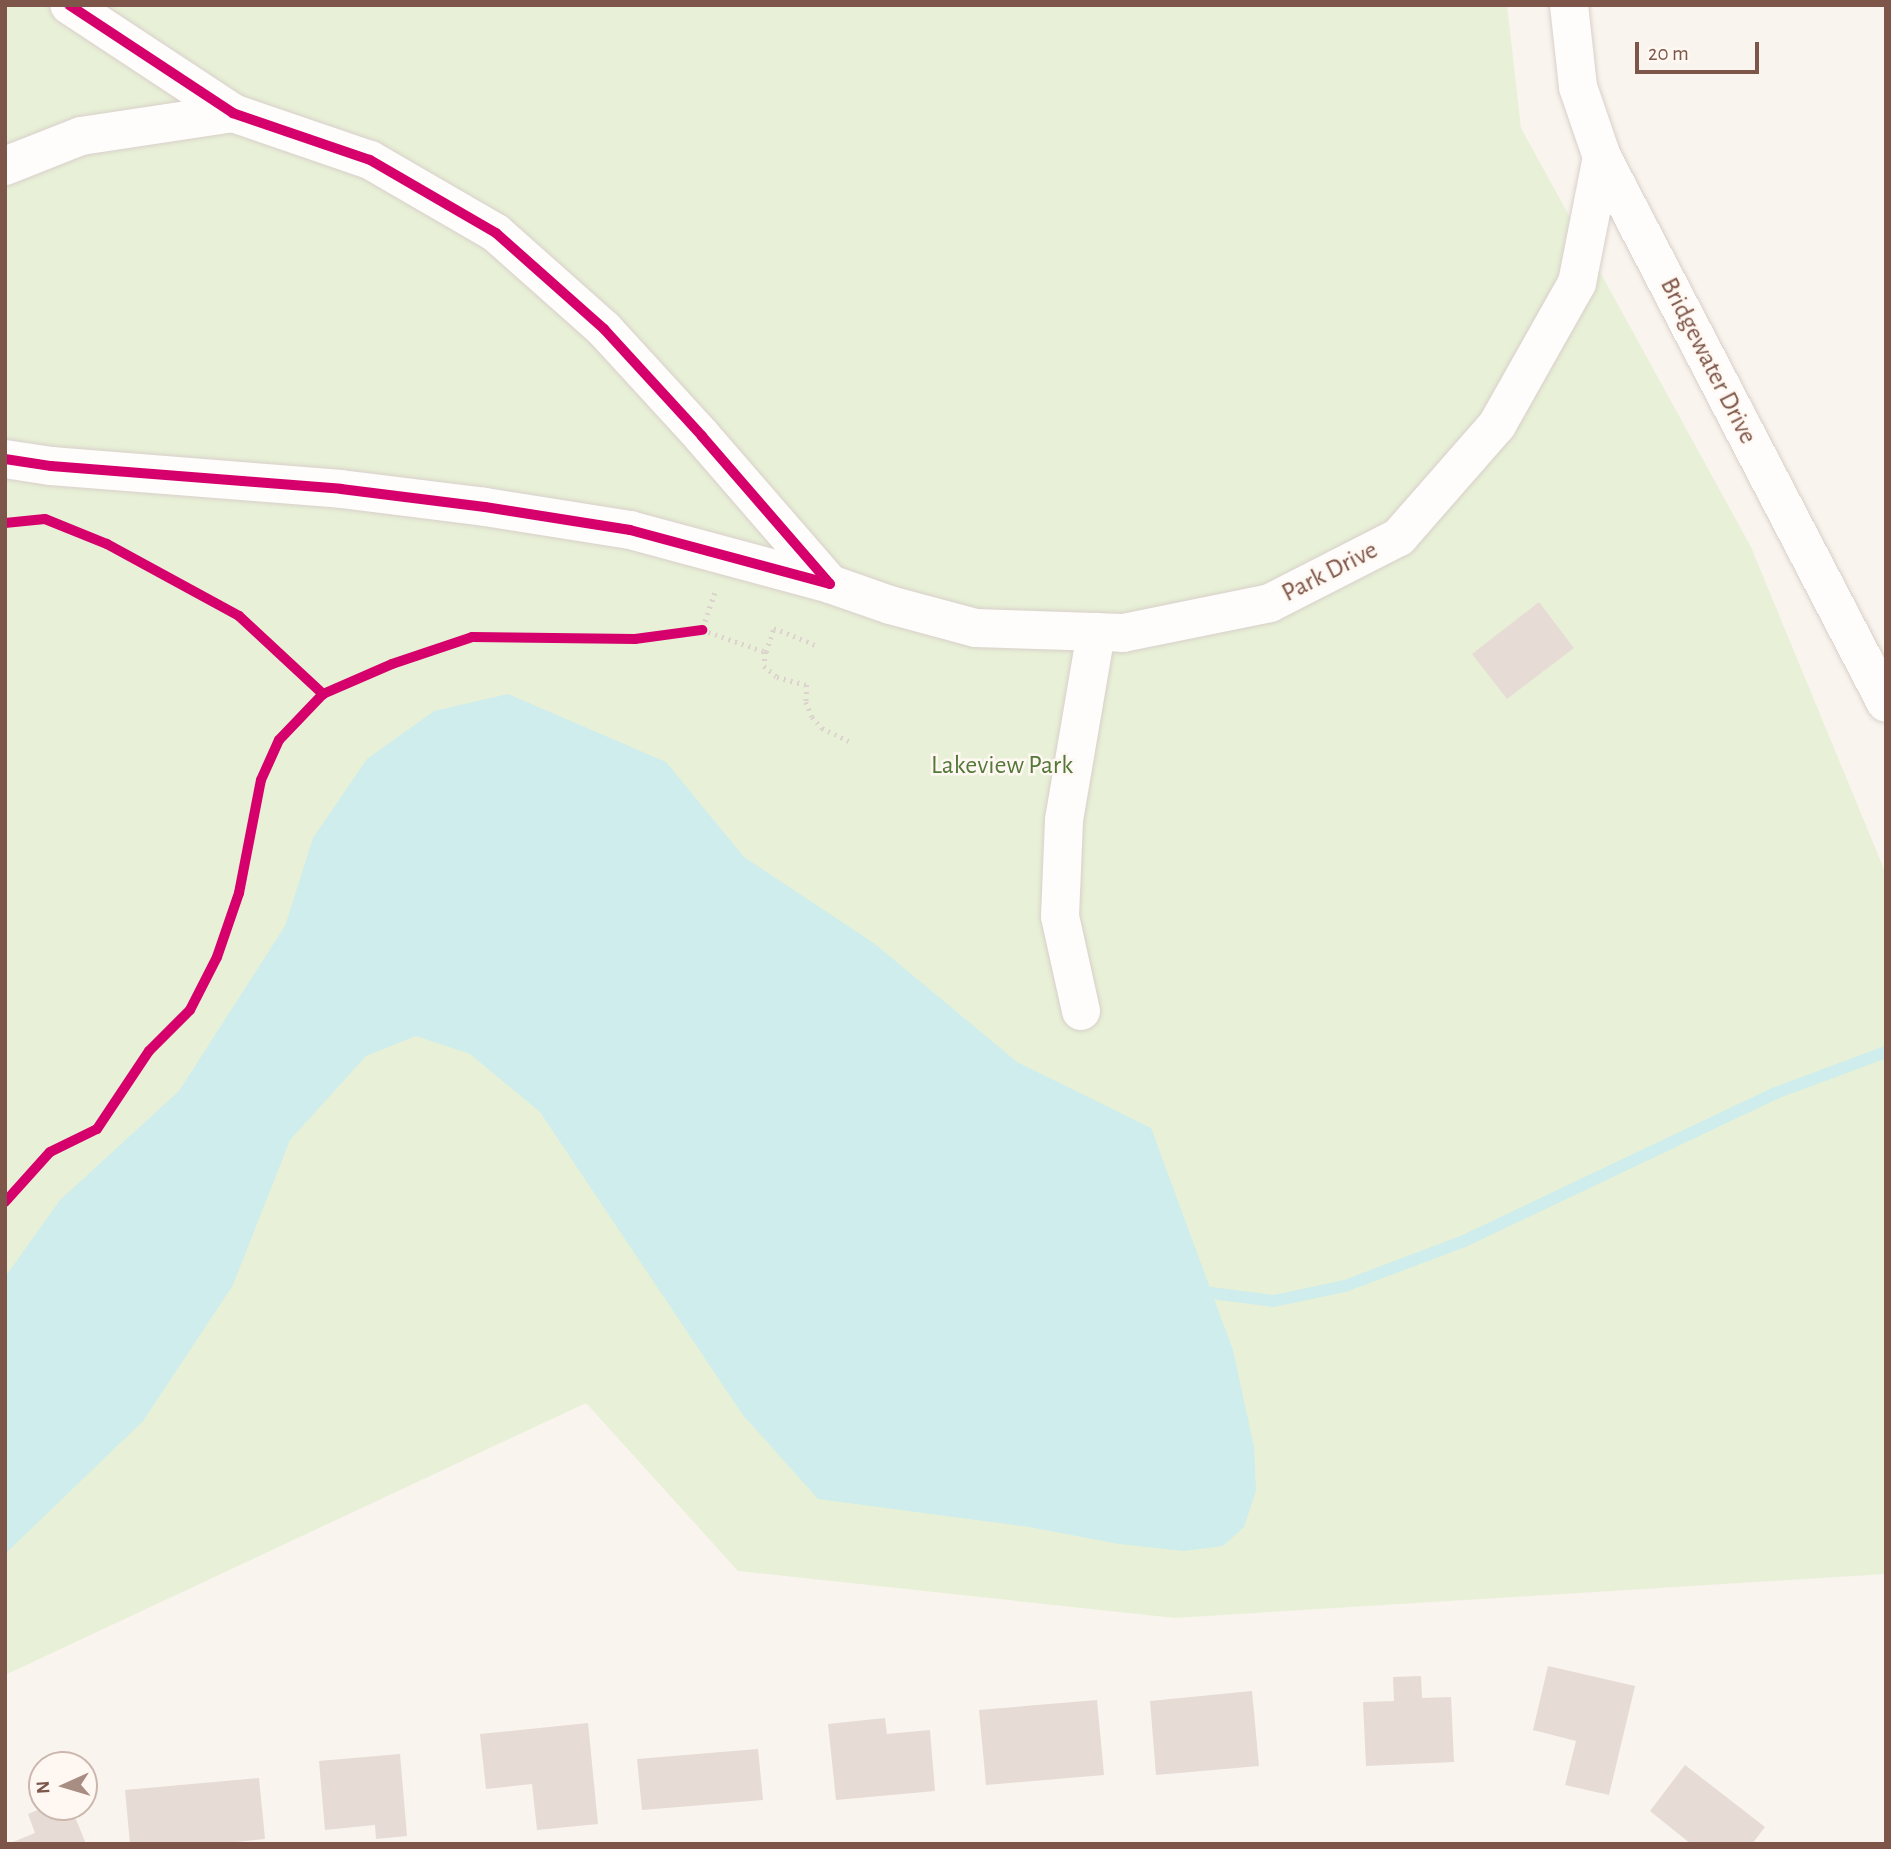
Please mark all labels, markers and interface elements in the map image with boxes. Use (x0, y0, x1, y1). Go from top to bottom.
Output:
scale bar (1639, 28, 1763, 72)
text: 20 m (1648, 43, 1689, 64)
street label: Bridgewater Drive (1653, 273, 1763, 449)
street label: Park Drive (1277, 535, 1383, 609)
park label: Lakeview Park (931, 750, 1073, 782)
north arrow (28, 1751, 98, 1821)
text: N (34, 1780, 53, 1795)

